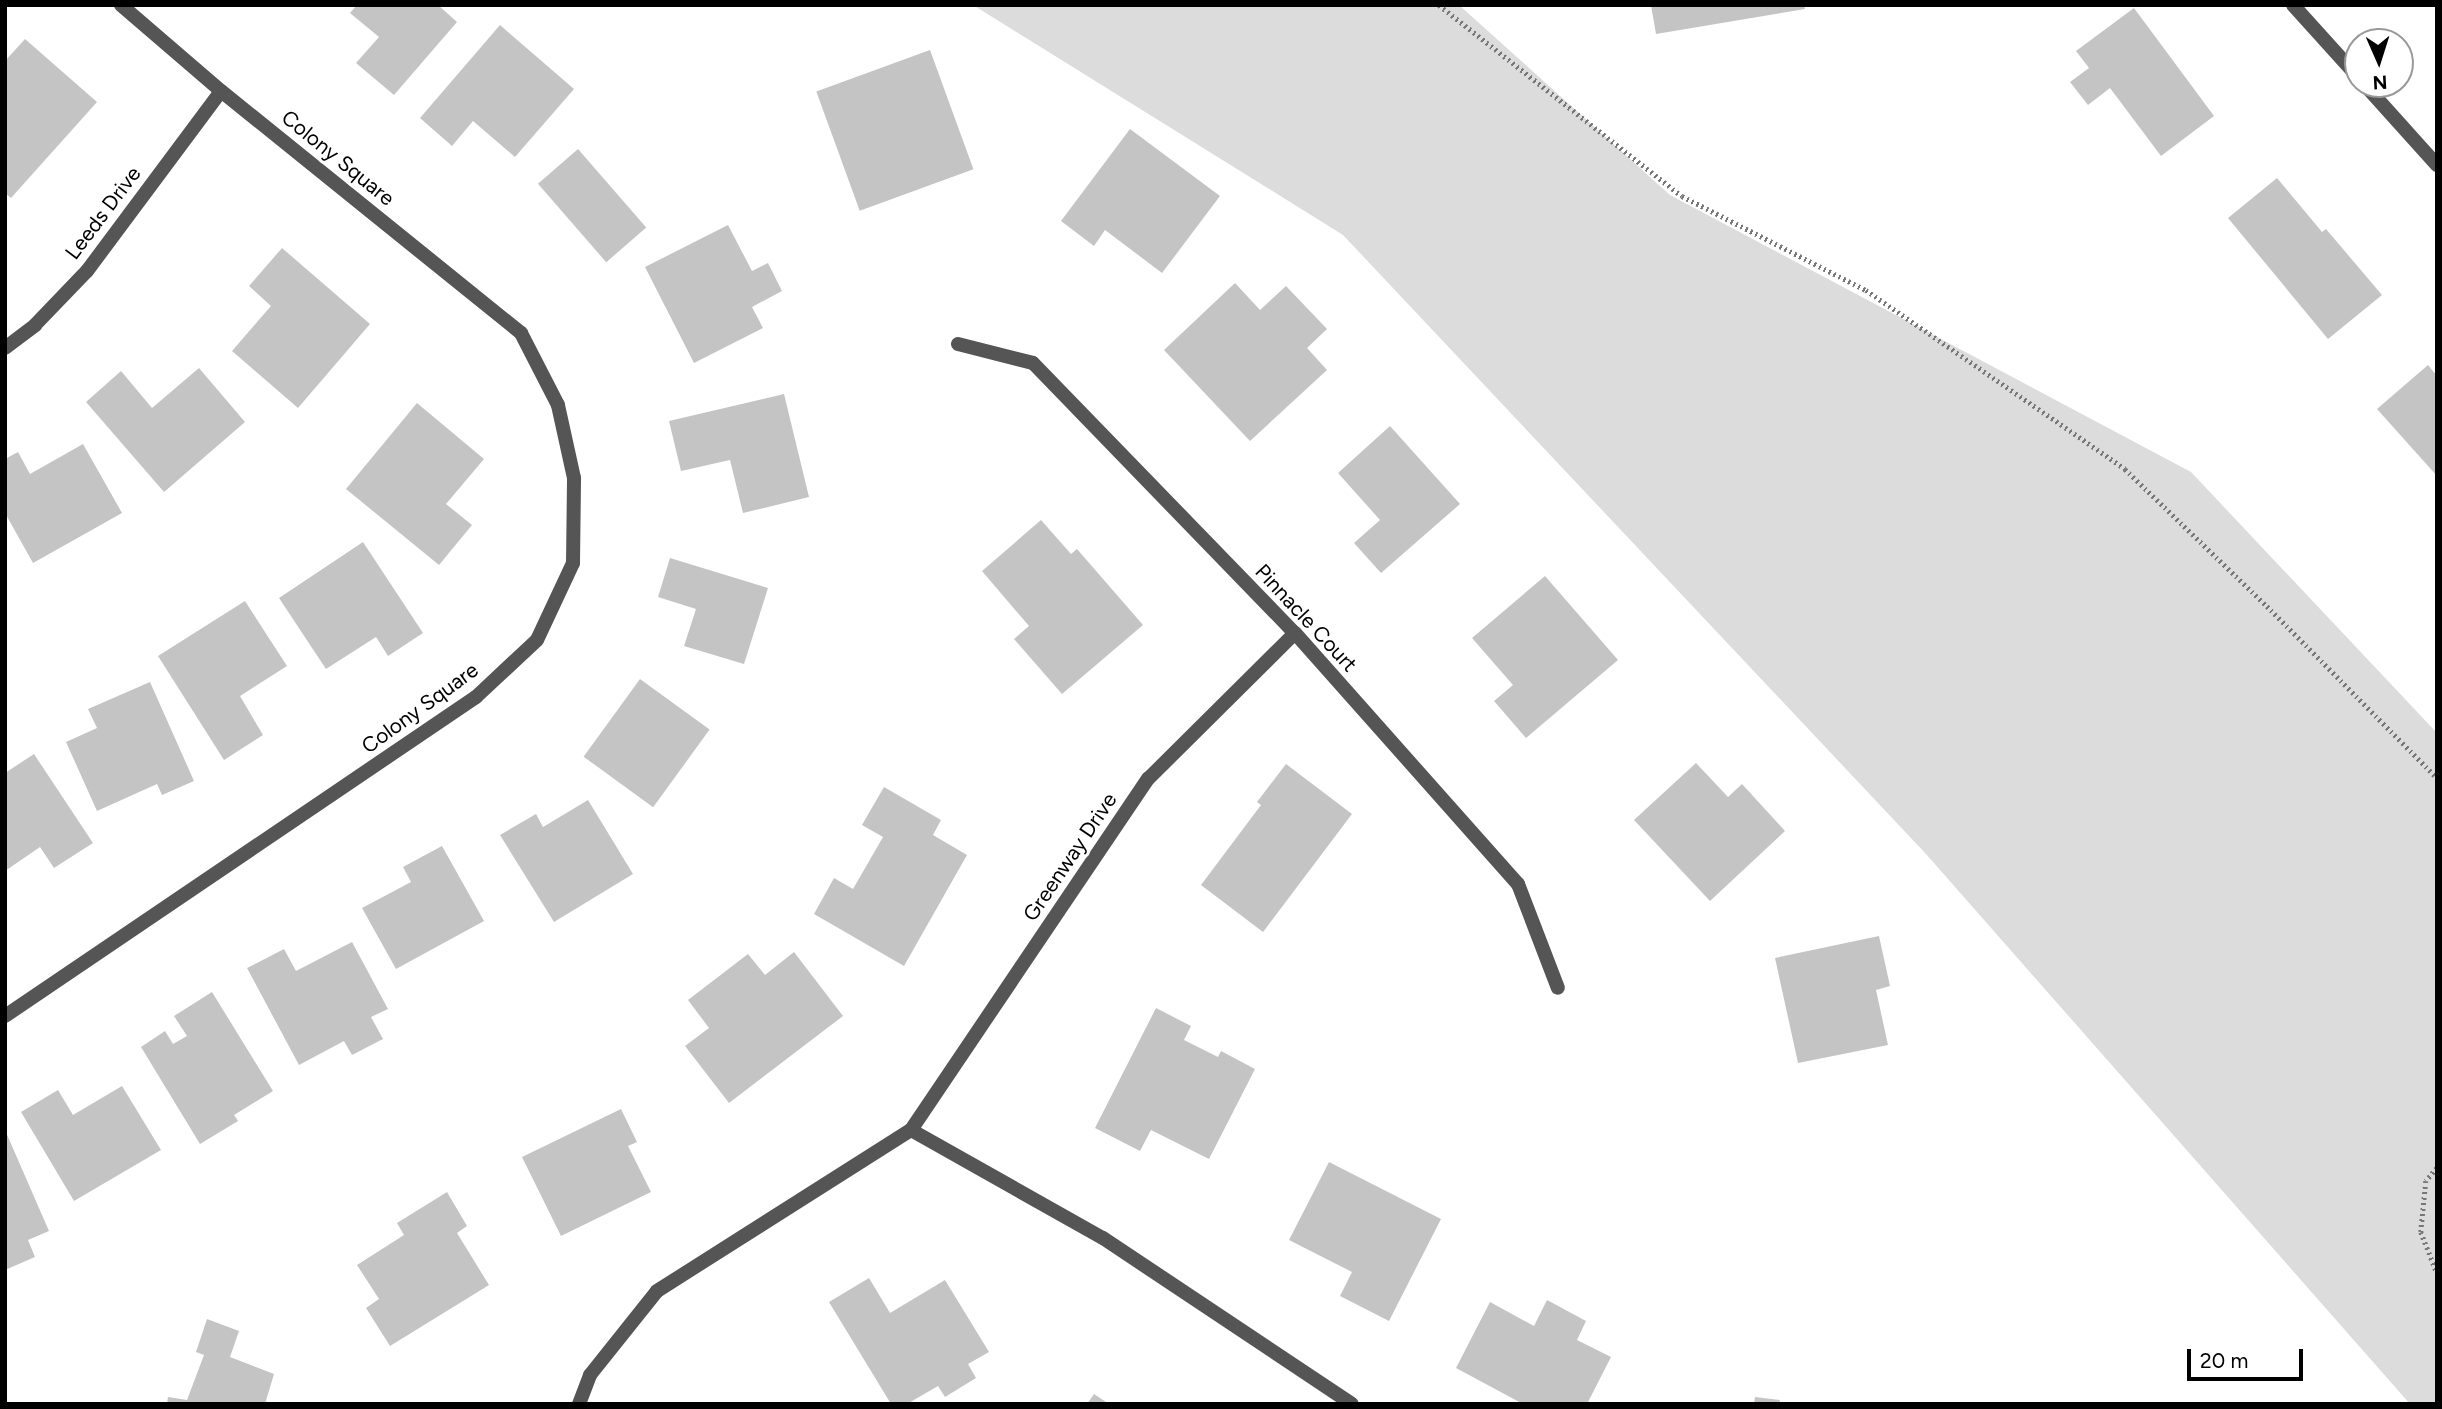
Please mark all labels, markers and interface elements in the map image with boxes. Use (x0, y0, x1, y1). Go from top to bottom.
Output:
north arrow (2344, 28, 2414, 98)
text: N (2372, 71, 2388, 94)
street label: Colony Square (276, 105, 400, 211)
street label: Leeds Drive (60, 162, 146, 264)
street label: Pinnacle Court (1250, 559, 1362, 677)
street label: Colony Square (357, 657, 483, 759)
street label: Greenway Drive (1018, 788, 1122, 926)
scale bar (2190, 1336, 2306, 1380)
text: 20 m (2200, 1348, 2248, 1373)

